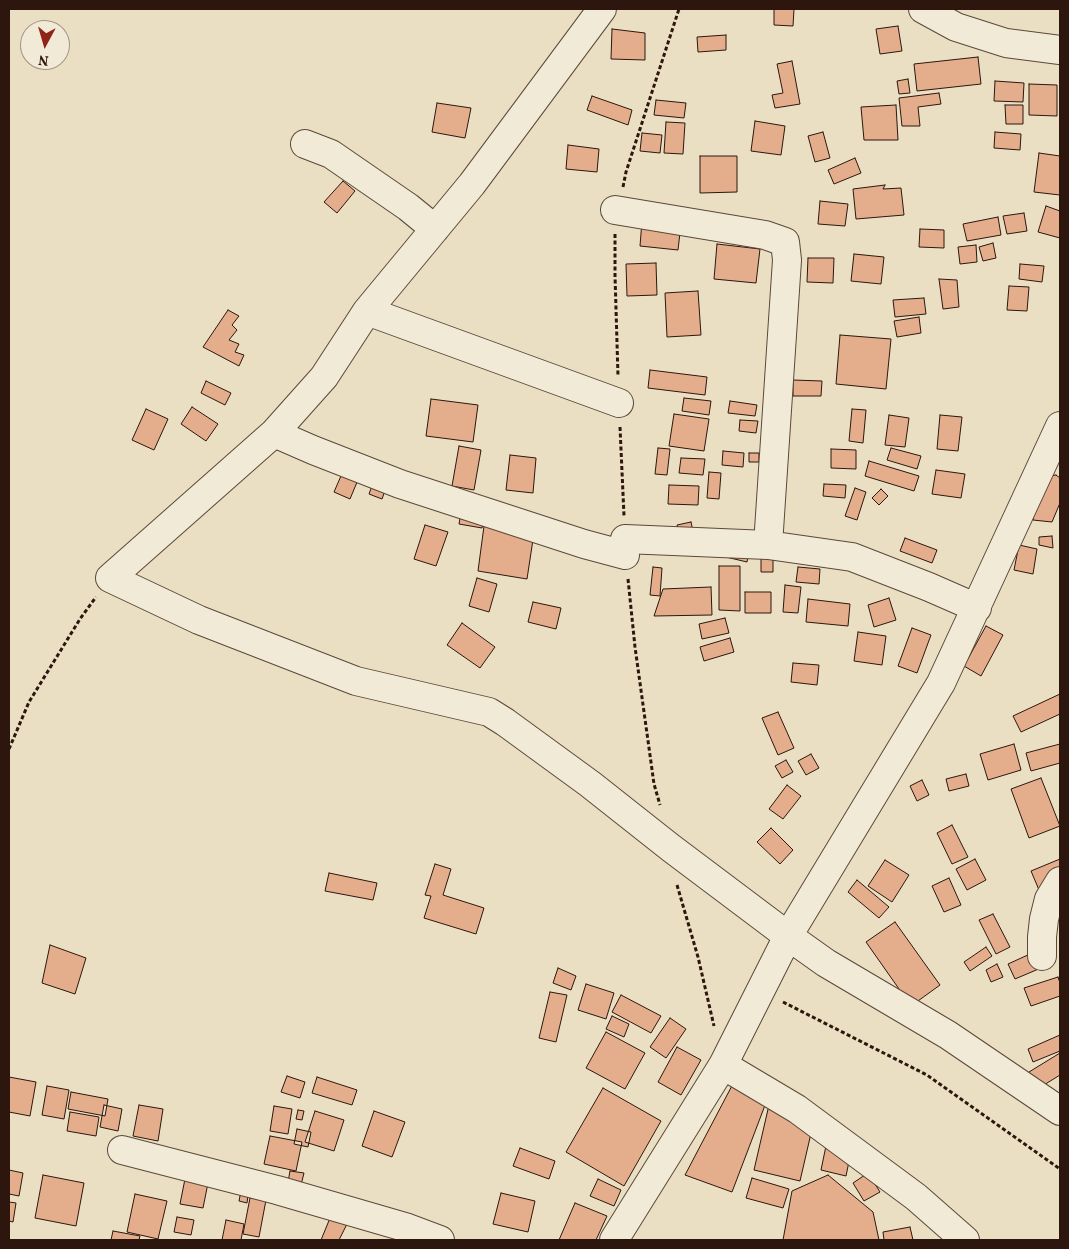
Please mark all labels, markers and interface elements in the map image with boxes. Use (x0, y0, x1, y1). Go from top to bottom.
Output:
north arrow (20, 20, 70, 70)
text: N (37, 49, 50, 69)

